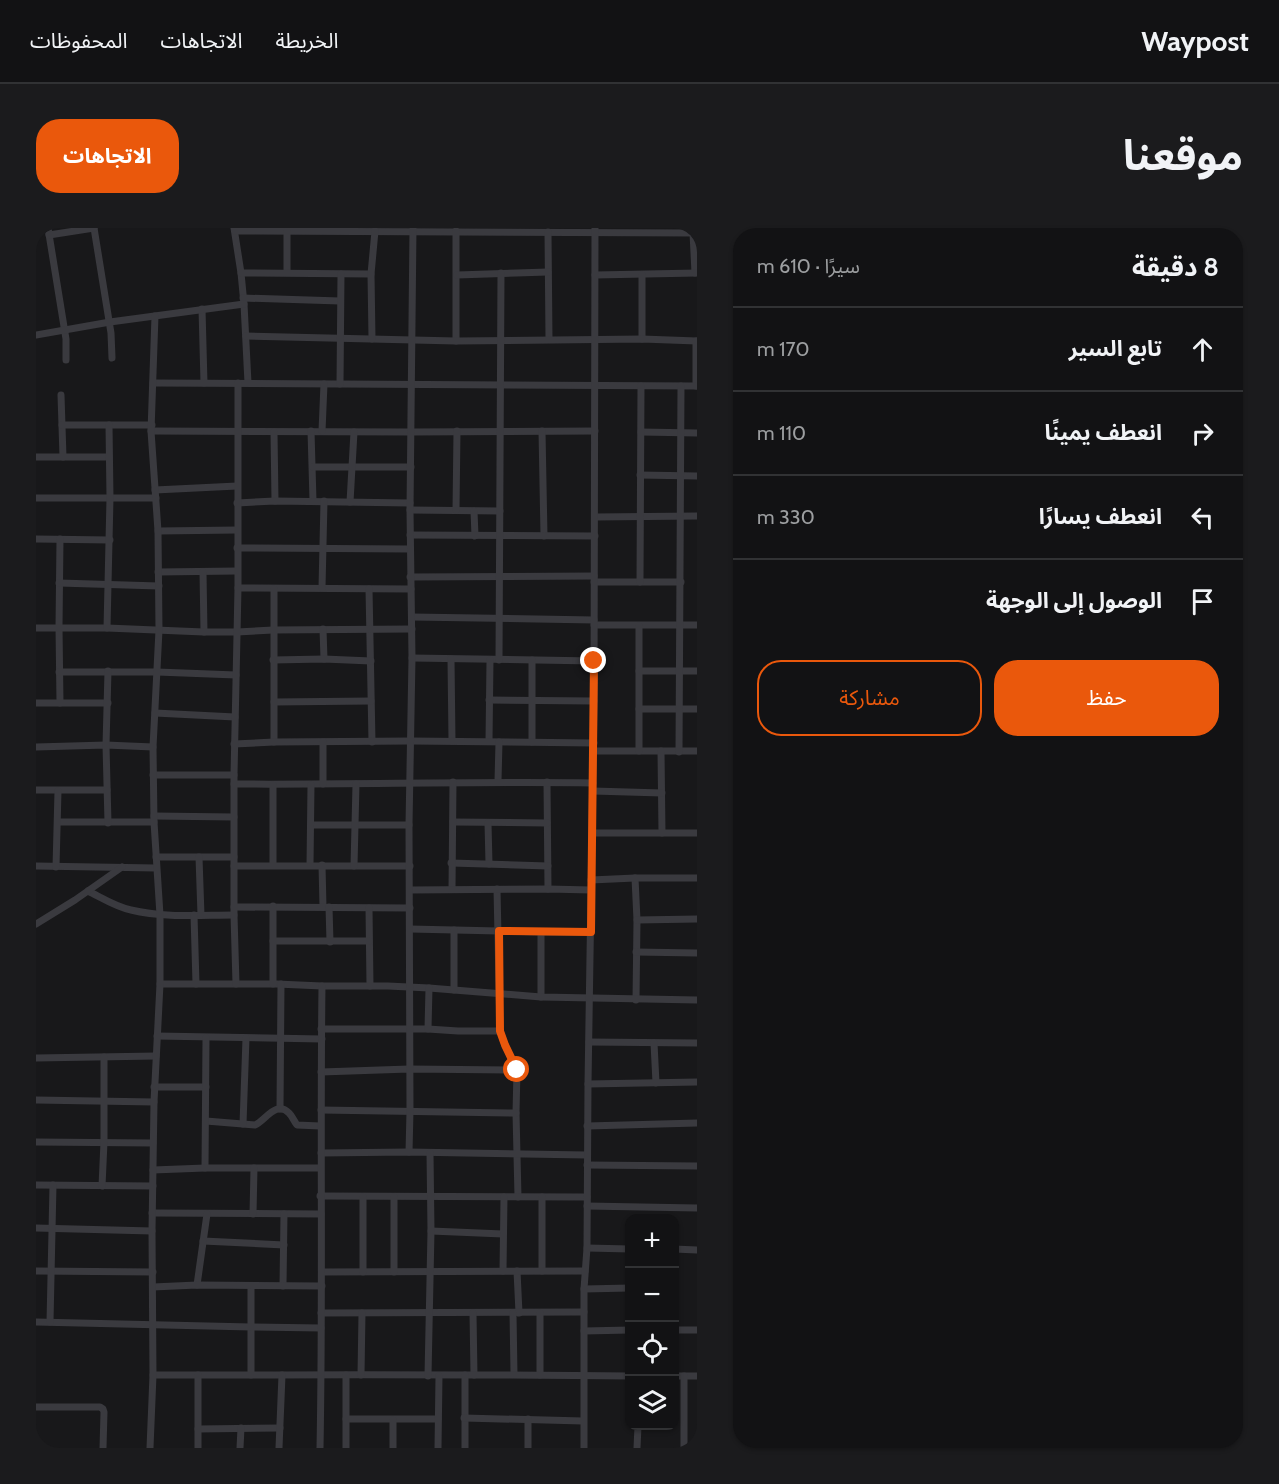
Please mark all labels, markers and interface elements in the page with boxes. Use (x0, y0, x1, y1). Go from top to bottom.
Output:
text: Waypost (1141, 24, 1249, 58)
text: المحفوظات (30, 28, 127, 53)
text: الاتجاهات (160, 28, 242, 53)
text: الخريطة (275, 28, 338, 53)
button: الاتجاهات (36, 119, 179, 193)
text: موقعنا (1123, 129, 1243, 181)
text: 8 دقيقة (1132, 251, 1219, 283)
text: سيرًا · 610 m (757, 254, 860, 278)
icon: ahead (1186, 333, 1219, 366)
text: تابع السير (1069, 335, 1162, 362)
text: 170 m (757, 337, 809, 361)
icon: right (1186, 417, 1219, 450)
text: انعطف يمينًا (1045, 419, 1162, 446)
text: 110 m (757, 421, 806, 445)
icon: left (1186, 501, 1219, 534)
text: انعطف يسارًا (1039, 503, 1162, 530)
text: 330 m (757, 505, 815, 529)
icon: arrive (1186, 585, 1219, 618)
text: الوصول إلى الوجهة (986, 587, 1162, 614)
route end (580, 647, 606, 673)
button: مشاركة (757, 660, 982, 736)
button: حفظ (994, 660, 1219, 736)
route start (503, 1056, 529, 1082)
map controls (625, 1214, 679, 1430)
button: + (625, 1214, 679, 1268)
button: − (625, 1268, 679, 1322)
button: locate (625, 1322, 679, 1376)
button: layers (625, 1376, 679, 1430)

